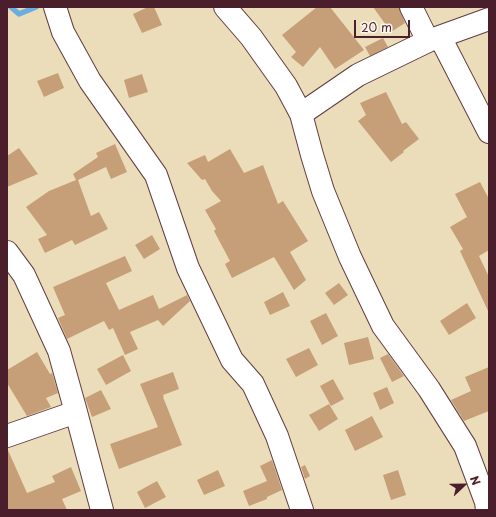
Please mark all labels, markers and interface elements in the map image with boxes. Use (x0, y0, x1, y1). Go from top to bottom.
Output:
scale bar (356, 12, 412, 38)
text: 20 m (361, 18, 392, 36)
north arrow (444, 465, 484, 505)
text: N (466, 473, 485, 488)

